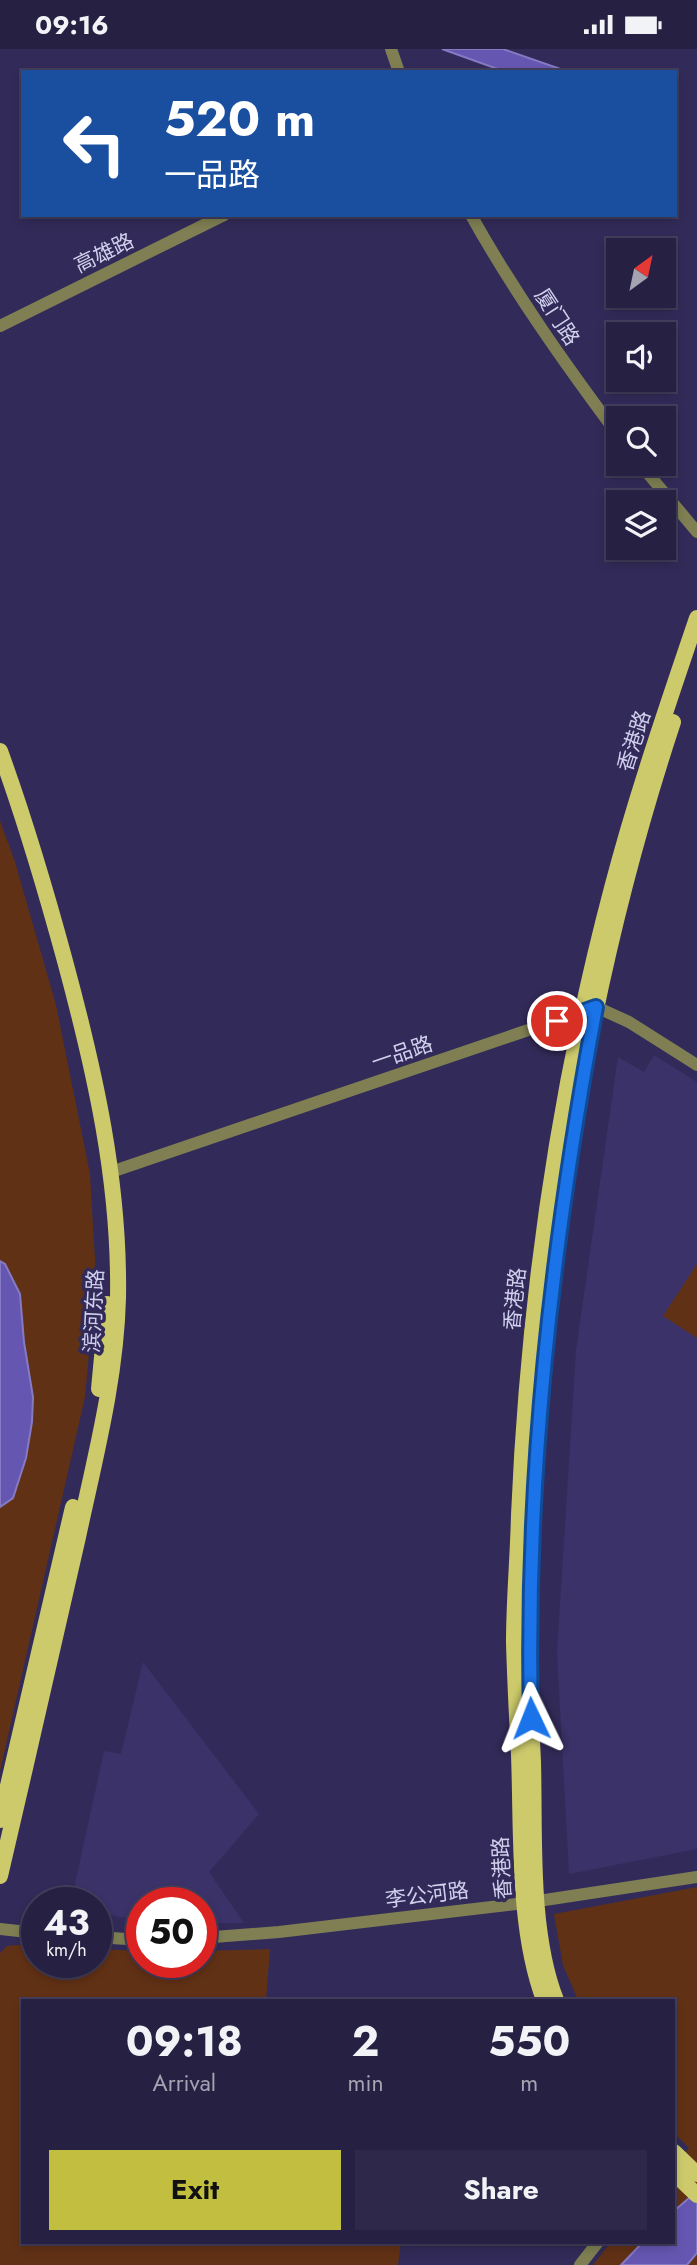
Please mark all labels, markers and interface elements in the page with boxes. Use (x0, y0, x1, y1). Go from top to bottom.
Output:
text: 09:16 (35, 6, 109, 44)
text: 520 m (164, 84, 315, 154)
icon: left (49, 98, 140, 189)
text: 一品路 (164, 152, 260, 198)
street label: 高雄路 (69, 226, 139, 280)
north arrow (606, 238, 676, 308)
map controls (606, 238, 676, 560)
street label: 厦门路 (527, 282, 587, 352)
button: sound (606, 322, 676, 392)
button: search (606, 406, 676, 476)
button: layers (606, 490, 676, 560)
street label: 香港路 (610, 706, 658, 776)
pin (527, 991, 587, 1051)
icon: arrive (538, 1002, 576, 1040)
street label: 一品路 (367, 1029, 437, 1077)
street label: 香港路 (497, 1266, 533, 1332)
street label: 滨河东路 (77, 1268, 111, 1354)
position arrow (494, 1681, 568, 1755)
street label: 香港路 (485, 1836, 519, 1900)
street label: 李公河路 (383, 1875, 471, 1915)
speed limit sign: 50 (126, 1887, 217, 1978)
text: 43 (43, 1898, 90, 1948)
text: km/h (46, 1937, 87, 1963)
text: 09:18 (126, 2011, 243, 2072)
text: 2 (352, 2011, 379, 2072)
text: 550 (488, 2011, 570, 2072)
text: Arrival (153, 2066, 216, 2100)
text: min (348, 2066, 384, 2100)
text: m (520, 2066, 538, 2100)
button: Exit (49, 2150, 341, 2230)
button: Share (355, 2150, 647, 2230)

